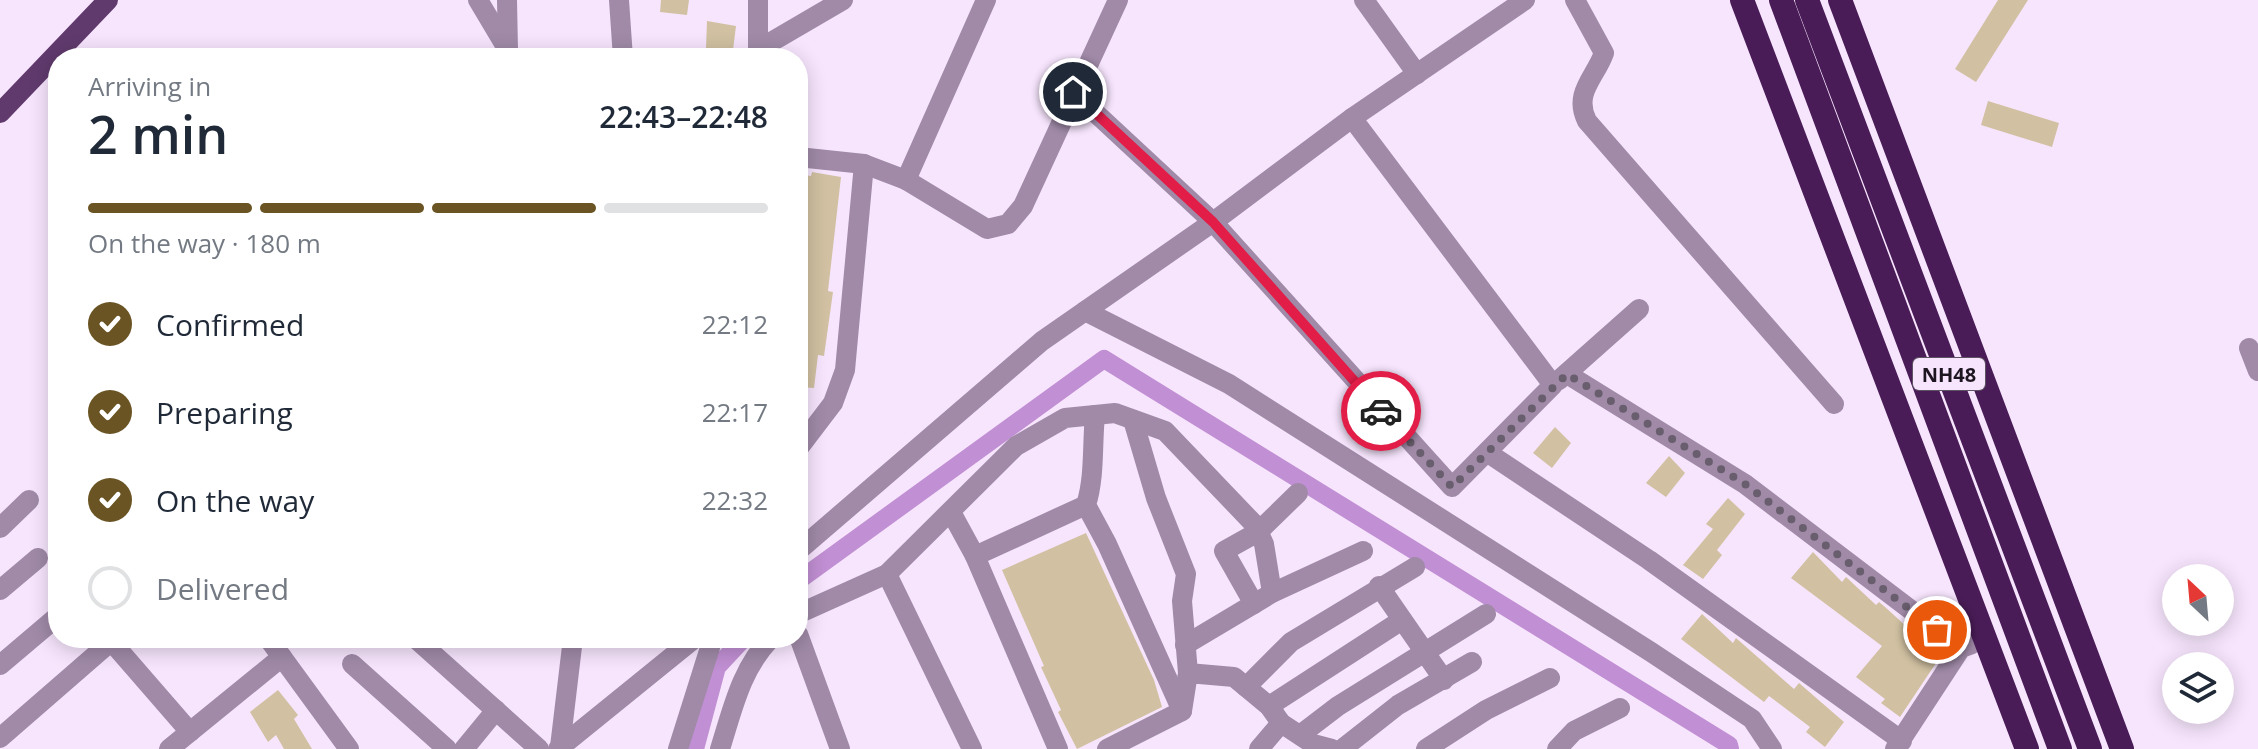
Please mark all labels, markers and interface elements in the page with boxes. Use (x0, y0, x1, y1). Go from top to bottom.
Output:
pin (1039, 58, 1107, 126)
text: Arriving in (88, 68, 211, 104)
icon: home (1051, 70, 1095, 114)
text: 22:43–22:48 (599, 96, 768, 137)
text: 2 min (88, 98, 228, 169)
text: On the way · 180 m (88, 225, 321, 261)
icon: check (88, 302, 132, 346)
text: Confirmed (156, 304, 304, 345)
text: 22:12 (702, 306, 768, 342)
road number: NH48 (1913, 358, 1985, 390)
courier (1341, 371, 1421, 451)
icon: car (1359, 389, 1403, 433)
icon: check (88, 390, 132, 434)
text: Preparing (156, 392, 293, 433)
text: 22:17 (702, 394, 768, 430)
icon: check (88, 478, 132, 522)
text: On the way (156, 480, 314, 521)
text: 22:32 (702, 482, 768, 518)
north arrow (2162, 564, 2234, 636)
map controls (2162, 564, 2234, 724)
text: Delivered (156, 568, 289, 609)
pin (1903, 596, 1971, 664)
icon: bag (1915, 608, 1959, 652)
button: layers (2162, 652, 2234, 724)

